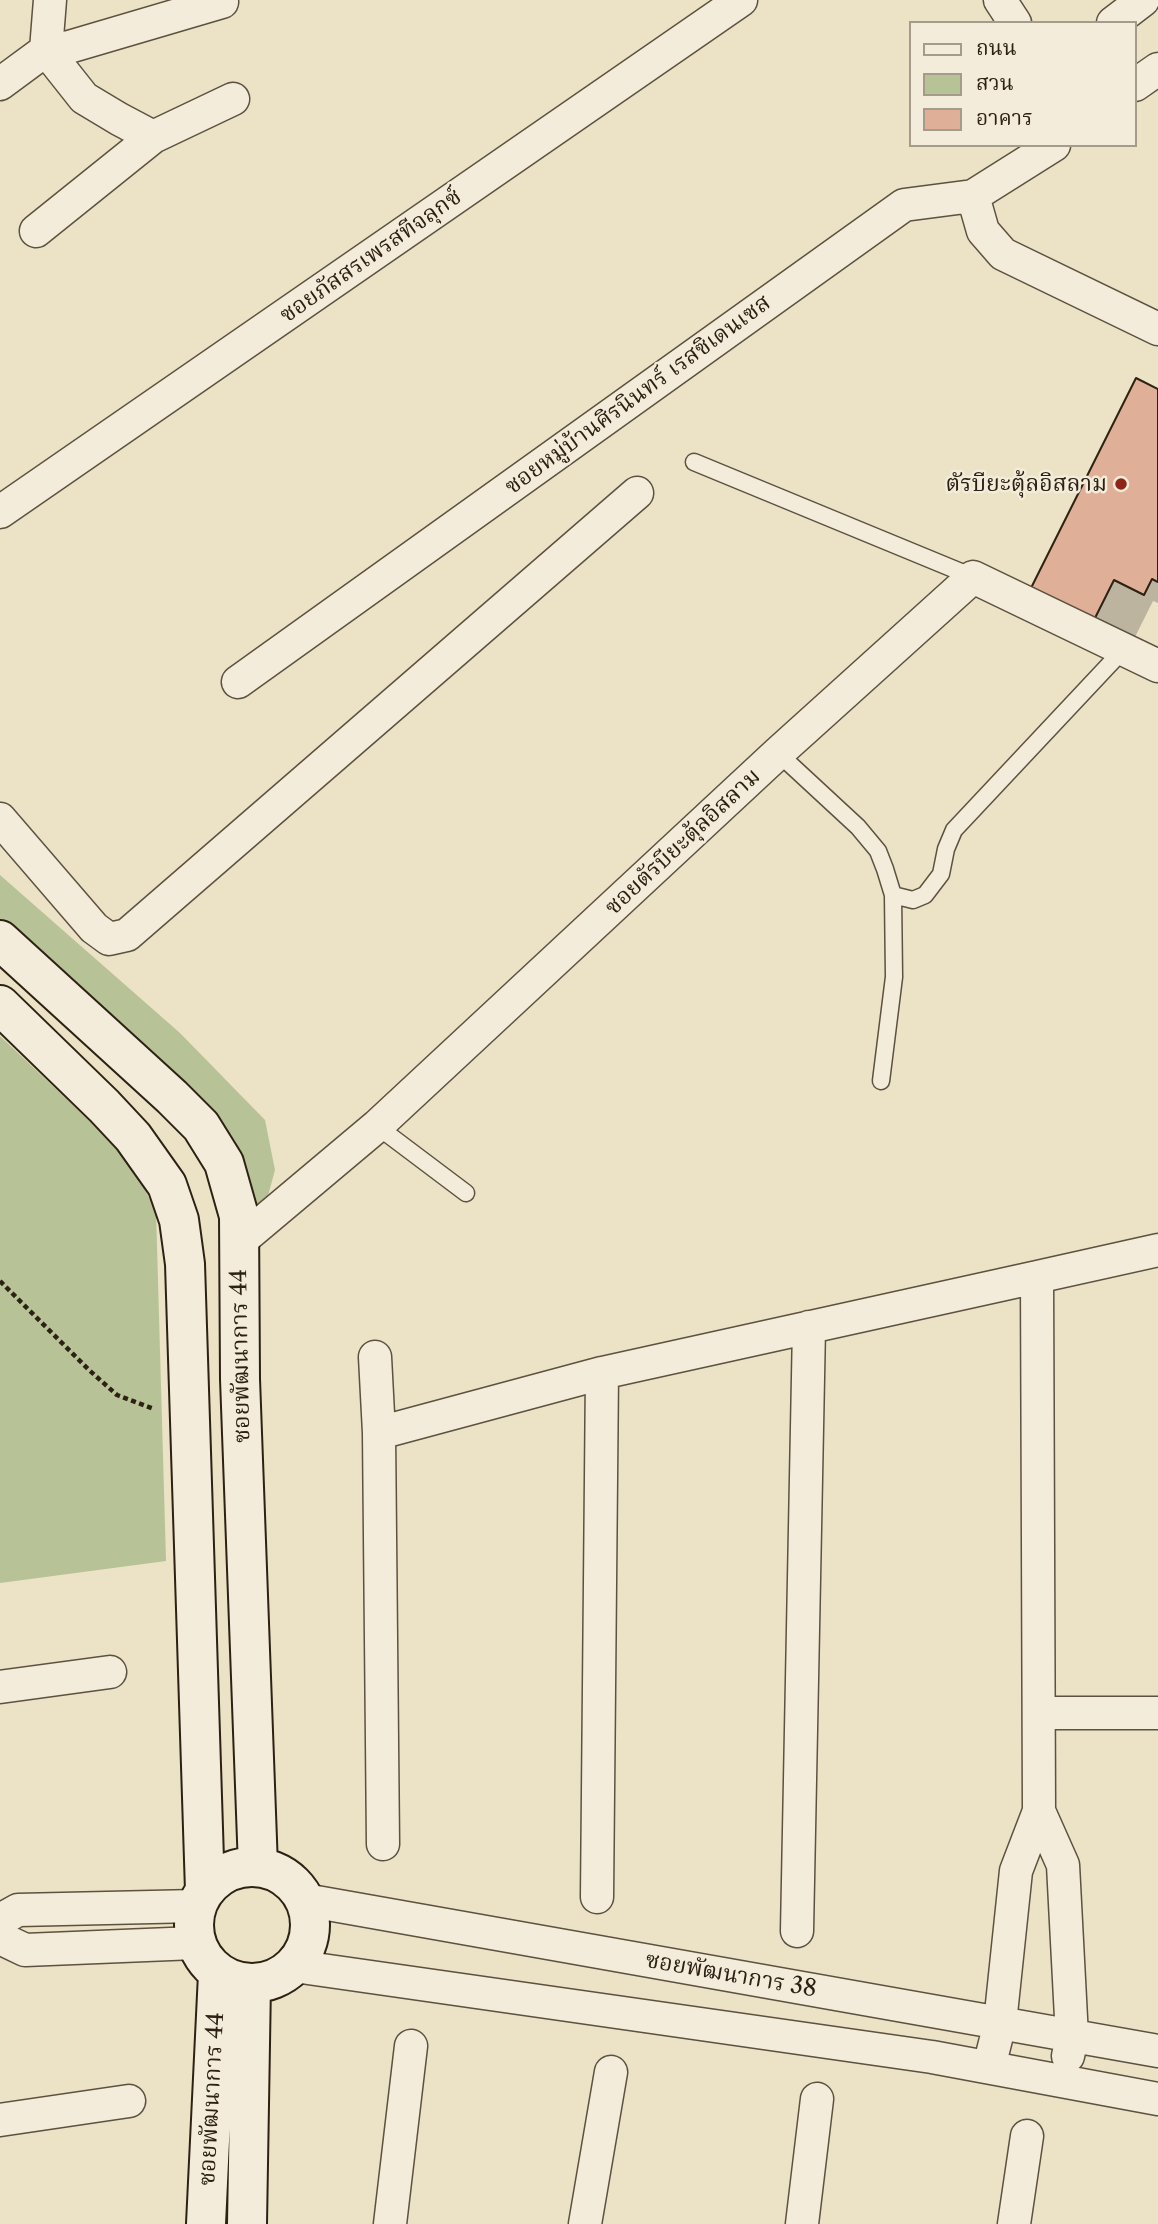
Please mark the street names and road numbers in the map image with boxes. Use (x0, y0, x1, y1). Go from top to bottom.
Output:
street label: ซอยภัสสรเพรสทีจลุกซ์ (275, 183, 467, 329)
street label: ซอยหมู่บ้านศิรนินทร์ เรสซิเดนเซส (500, 289, 776, 501)
street label: ซอยตัรบียะตุ้ลอิสลาม (600, 763, 766, 921)
street label: ซอยพัฒนาการ 44 (226, 1269, 256, 1443)
street label: ซอยพัฒนาการ 38 (643, 1946, 819, 2004)
street label: ซอยพัฒนาการ 44 (194, 2012, 230, 2186)

